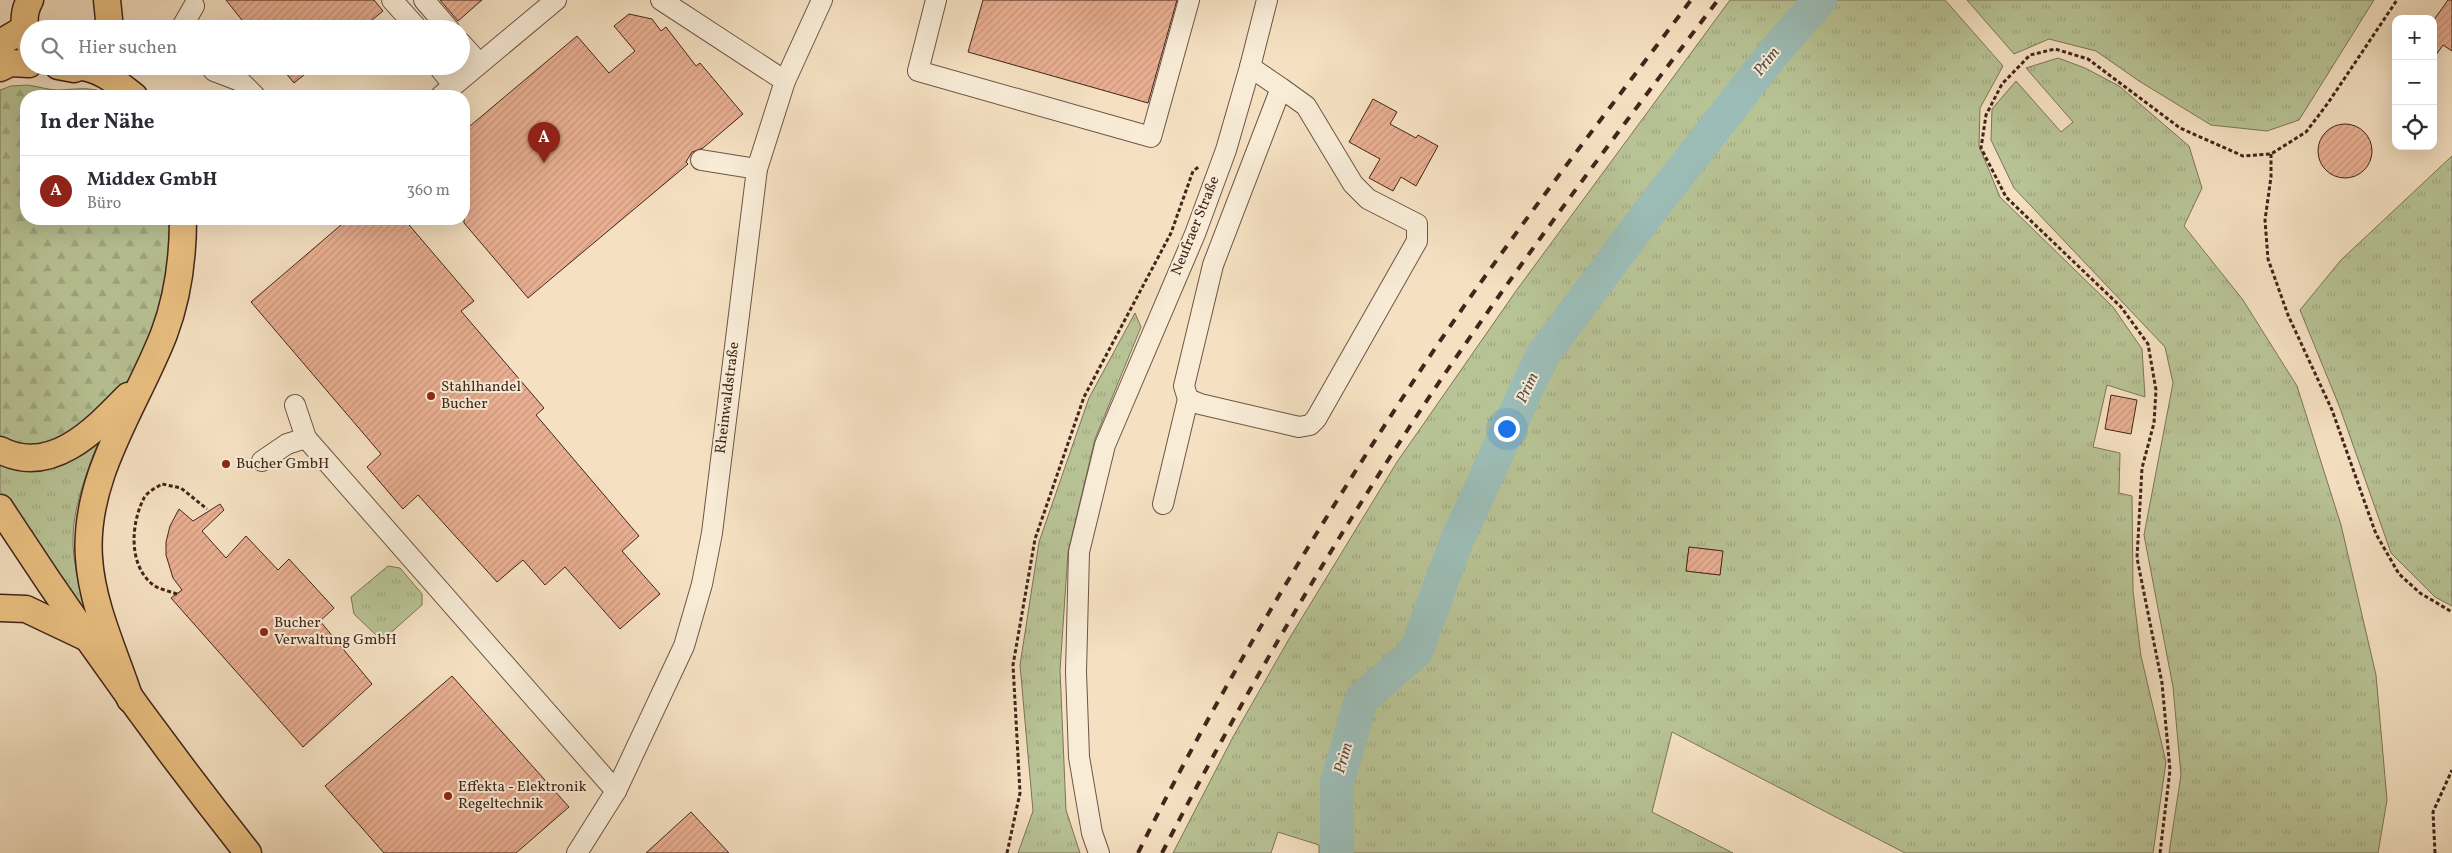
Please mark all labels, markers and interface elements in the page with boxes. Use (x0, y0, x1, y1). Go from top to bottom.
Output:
map controls (2392, 15, 2437, 150)
button: + (2392, 15, 2437, 60)
search box (20, 20, 470, 75)
icon: search (38, 34, 66, 62)
text: Hier suchen (78, 35, 177, 61)
water label: Prim (1749, 43, 1785, 81)
button: − (2392, 60, 2437, 105)
button: locate (2392, 105, 2437, 150)
text: In der Nähe (40, 108, 155, 137)
pin: A (528, 122, 560, 163)
text: Middex GmbH (87, 167, 217, 193)
street label: Neufraer Straße (1167, 173, 1225, 279)
text: A (50, 180, 62, 202)
text: 360 m (407, 180, 450, 202)
text: Büro (87, 193, 121, 215)
street label: Rheinwaldstraße (711, 341, 745, 455)
water label: Prim (1511, 369, 1545, 407)
place label: Stahlhandel Bucher (441, 377, 521, 415)
marker: Stahlhandel Bucher (425, 390, 437, 402)
your location (1494, 416, 1520, 442)
place label: Bucher GmbH (236, 454, 329, 475)
marker: Bucher GmbH (220, 458, 232, 470)
place label: Bucher Verwaltung GmbH (274, 613, 397, 651)
marker: Bucher Verwaltung GmbH (258, 626, 270, 638)
water label: Prim (1329, 740, 1359, 776)
place label: Effekta - Elektronik Regeltechnik (458, 777, 587, 815)
marker: Effekta - Elektronik Regeltechnik (442, 790, 454, 802)

